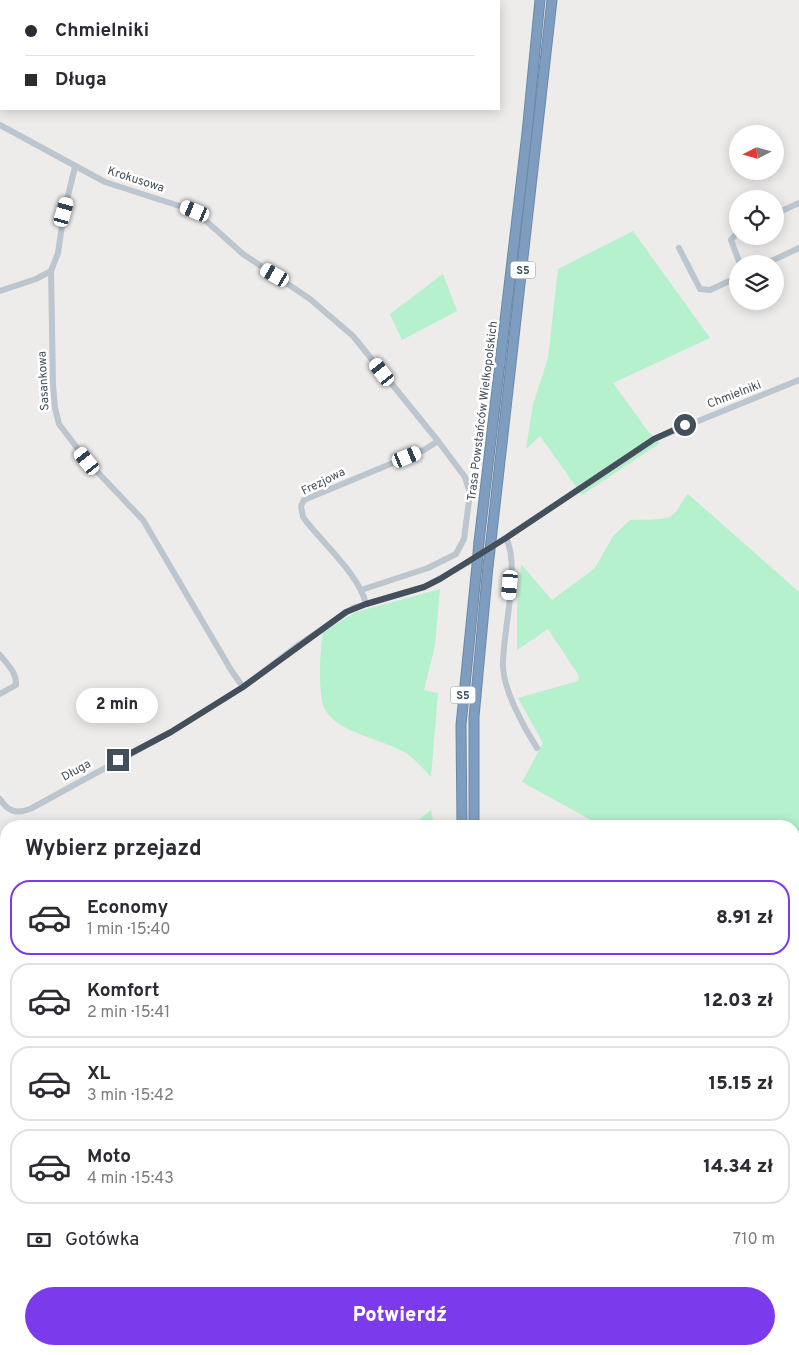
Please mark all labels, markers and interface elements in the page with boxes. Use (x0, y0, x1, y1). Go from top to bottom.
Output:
text: Chmielniki (55, 19, 149, 43)
text: Długa (55, 68, 107, 92)
north arrow (729, 125, 784, 180)
map controls (729, 125, 784, 310)
street label: Krokusowa (105, 163, 166, 197)
button: locate (729, 190, 784, 245)
car (52, 196, 75, 228)
car (178, 198, 211, 224)
button: layers (729, 255, 784, 310)
car (258, 261, 291, 289)
road number: S5 (510, 262, 536, 278)
street label: Trasa Powstańców Wielkopolskich (464, 320, 502, 502)
street label: Sasankowa (34, 351, 54, 411)
car (366, 356, 397, 388)
street label: Chmielniki (705, 377, 764, 413)
route start (674, 414, 696, 436)
car (390, 444, 423, 470)
car (71, 445, 102, 477)
street label: Frezjowa (299, 464, 348, 499)
car (501, 569, 518, 601)
road number: S5 (450, 686, 476, 704)
callout: 2 min (77, 688, 159, 722)
text: 2 min (96, 695, 138, 715)
route end (107, 749, 129, 771)
street label: Długa (59, 756, 94, 785)
text: Wybierz przejazd (25, 836, 202, 863)
icon: car (27, 895, 72, 940)
text: Economy (87, 896, 168, 920)
text: 8.91 zł (716, 906, 773, 930)
text: 1 min · 15:40 (87, 920, 171, 940)
icon: car (27, 978, 72, 1023)
text: Komfort (87, 979, 159, 1003)
text: 12.03 zł (704, 989, 773, 1013)
text: 2 min · 15:41 (87, 1003, 170, 1023)
icon: car (27, 1061, 72, 1106)
text: XL (87, 1062, 110, 1086)
text: 15.15 zł (709, 1072, 773, 1096)
text: 3 min · 15:42 (87, 1086, 174, 1106)
icon: car (27, 1144, 72, 1189)
text: Moto (87, 1145, 131, 1169)
text: 14.34 zł (703, 1155, 773, 1179)
text: 4 min · 15:43 (87, 1169, 174, 1189)
icon: cash (25, 1226, 53, 1254)
text: Gotówka (65, 1228, 139, 1252)
text: 710 m (733, 1230, 775, 1250)
button: Potwierdź (25, 1287, 775, 1345)

